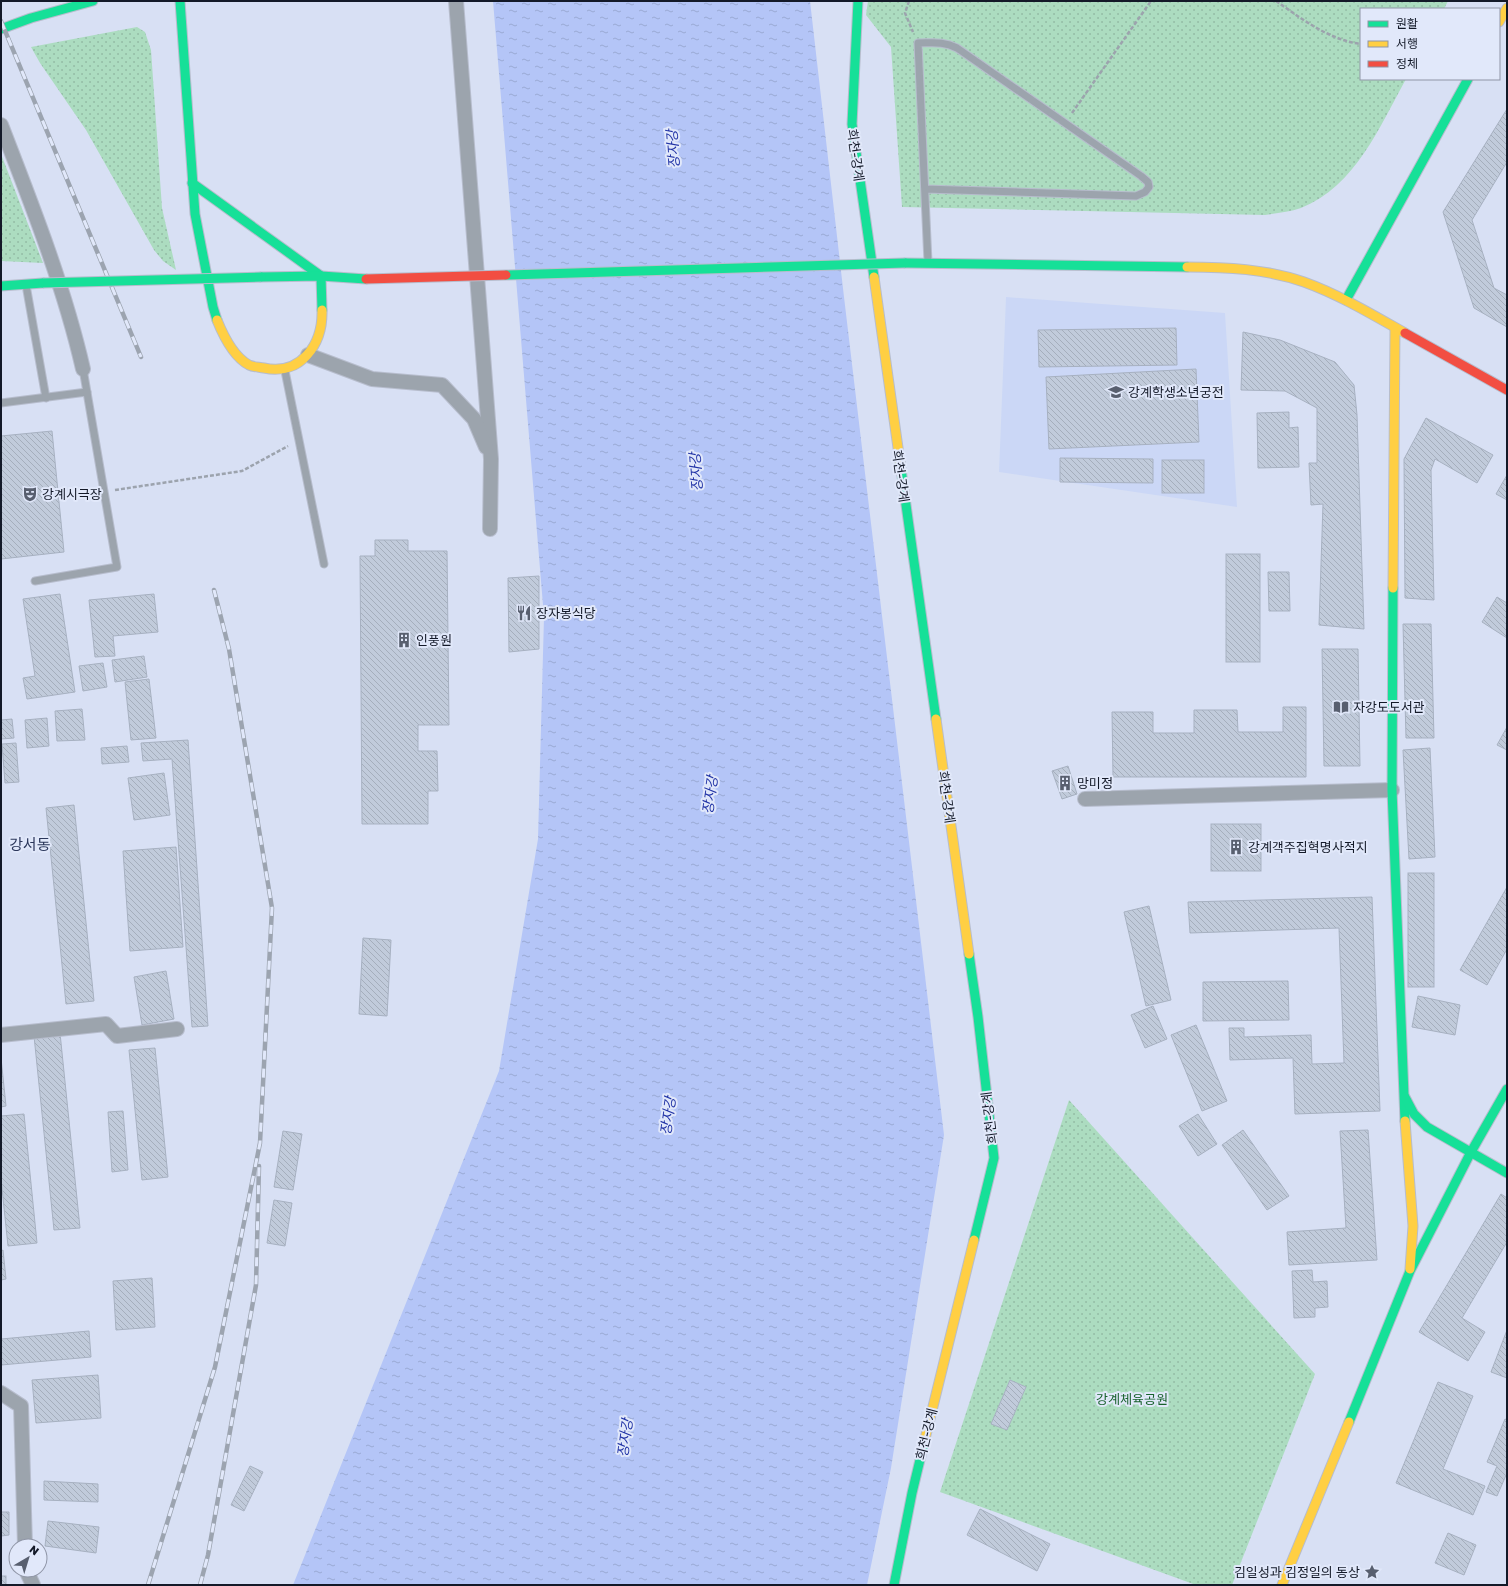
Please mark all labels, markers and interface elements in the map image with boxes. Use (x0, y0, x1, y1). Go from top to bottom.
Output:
legend (1360, 8, 1500, 80)
text: 원활 (1396, 16, 1418, 31)
text: 서행 (1396, 36, 1418, 51)
text: 정체 (1396, 56, 1418, 71)
water label: 장자강 (663, 127, 682, 169)
street label: 희천-강계 (844, 128, 868, 182)
school or university icon: 강계학생소년궁전 (1107, 383, 1125, 401)
place label: 강계학생소년궁전 (1128, 384, 1224, 400)
street label: 희천-강계 (889, 449, 913, 503)
water label: 장자강 (686, 450, 705, 492)
theatre icon: 강계시극장 (21, 485, 39, 503)
place label: 강계시극장 (42, 486, 102, 502)
restaurant icon: 장자봉식당 (515, 604, 533, 622)
place label: 장자봉식당 (536, 605, 596, 621)
building icon: 인풍원 (395, 631, 413, 649)
place label: 인풍원 (416, 632, 452, 648)
library icon: 자강도도서관 (1332, 698, 1350, 716)
place label: 자강도도서관 (1353, 699, 1425, 715)
street label: 희천-강계 (935, 770, 959, 824)
water label: 장자강 (698, 773, 721, 815)
building icon: 망미정 (1056, 774, 1074, 792)
place label: 망미정 (1077, 775, 1113, 791)
district label: 강서동 (9, 835, 51, 853)
building icon: 강계객주집혁명사적지 (1227, 838, 1245, 856)
place label: 강계객주집혁명사적지 (1248, 839, 1368, 855)
street label: 희천-강계 (978, 1091, 1000, 1145)
water label: 장자강 (656, 1094, 679, 1136)
park label: 강계체육공원 (1096, 1391, 1168, 1407)
street label: 희천-강계 (912, 1406, 940, 1462)
water label: 장자강 (613, 1416, 636, 1458)
north arrow (8, 1538, 48, 1578)
text: N (27, 1542, 42, 1557)
place icon: 김일성과 김정일의 동상 (1363, 1563, 1381, 1581)
place label: 김일성과 김정일의 동상 (1234, 1564, 1360, 1580)

